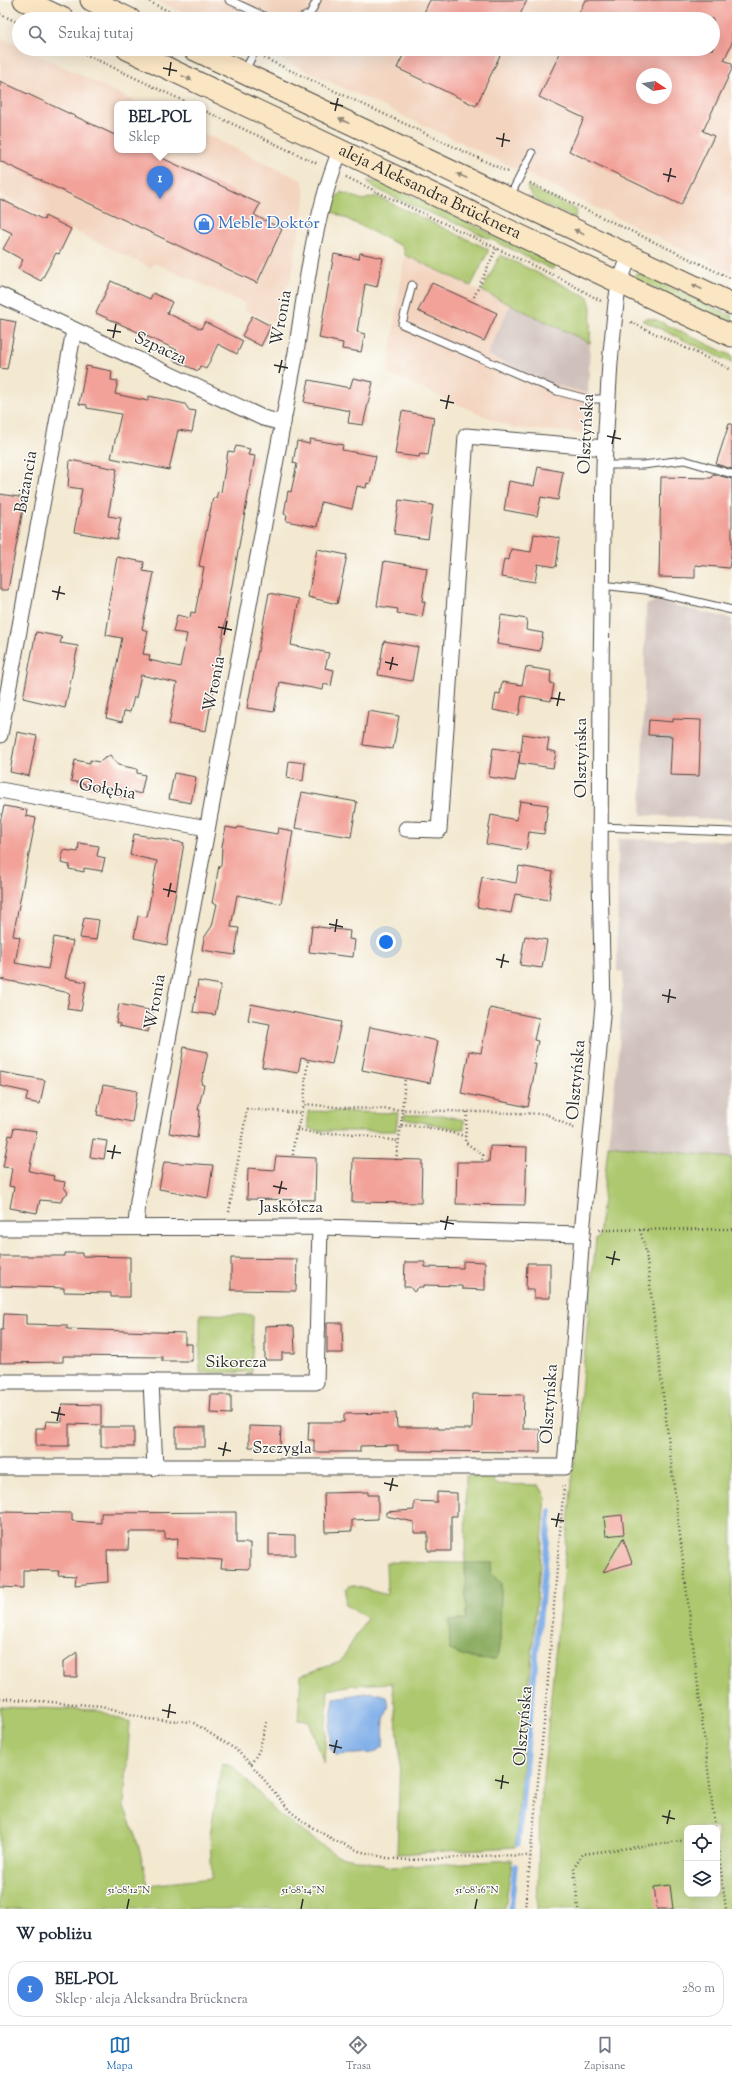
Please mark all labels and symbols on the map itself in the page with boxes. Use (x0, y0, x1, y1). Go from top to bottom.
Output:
north arrow (636, 68, 672, 104)
one-way arrow (182, 75, 193, 81)
one-way arrow (338, 118, 350, 124)
street label: aleja Aleksandra Brücknera (334, 139, 525, 246)
pin: 1 (147, 166, 173, 199)
one-way arrow (456, 173, 467, 179)
place label: Meble Doktór (218, 212, 320, 236)
shop icon: Meble Doktór (193, 213, 215, 235)
one-way arrow (573, 229, 585, 235)
one-way arrow (691, 284, 702, 290)
street label: Wronia (265, 288, 299, 348)
street label: Szpacza (130, 326, 190, 372)
street label: Olsztyńska (573, 393, 601, 475)
street label: Bażancia (10, 449, 44, 515)
street label: Wronia (198, 654, 232, 714)
street label: Olsztyńska (570, 718, 594, 798)
street label: Gołębia (77, 773, 138, 807)
your location (376, 932, 396, 952)
street label: Wronia (139, 972, 173, 1032)
street label: Olsztyńska (562, 1039, 592, 1121)
street label: Jaskółcza (258, 1196, 323, 1220)
street label: Sikorcza (205, 1351, 267, 1375)
street label: Olsztyńska (535, 1363, 565, 1445)
street label: Szczygla (252, 1437, 312, 1461)
street label: Olsztyńska (509, 1685, 539, 1767)
text: 51°08'12"N (107, 1883, 150, 1898)
text: 51°08'14"N (281, 1883, 324, 1898)
text: 51°08'16"N (455, 1883, 498, 1898)

